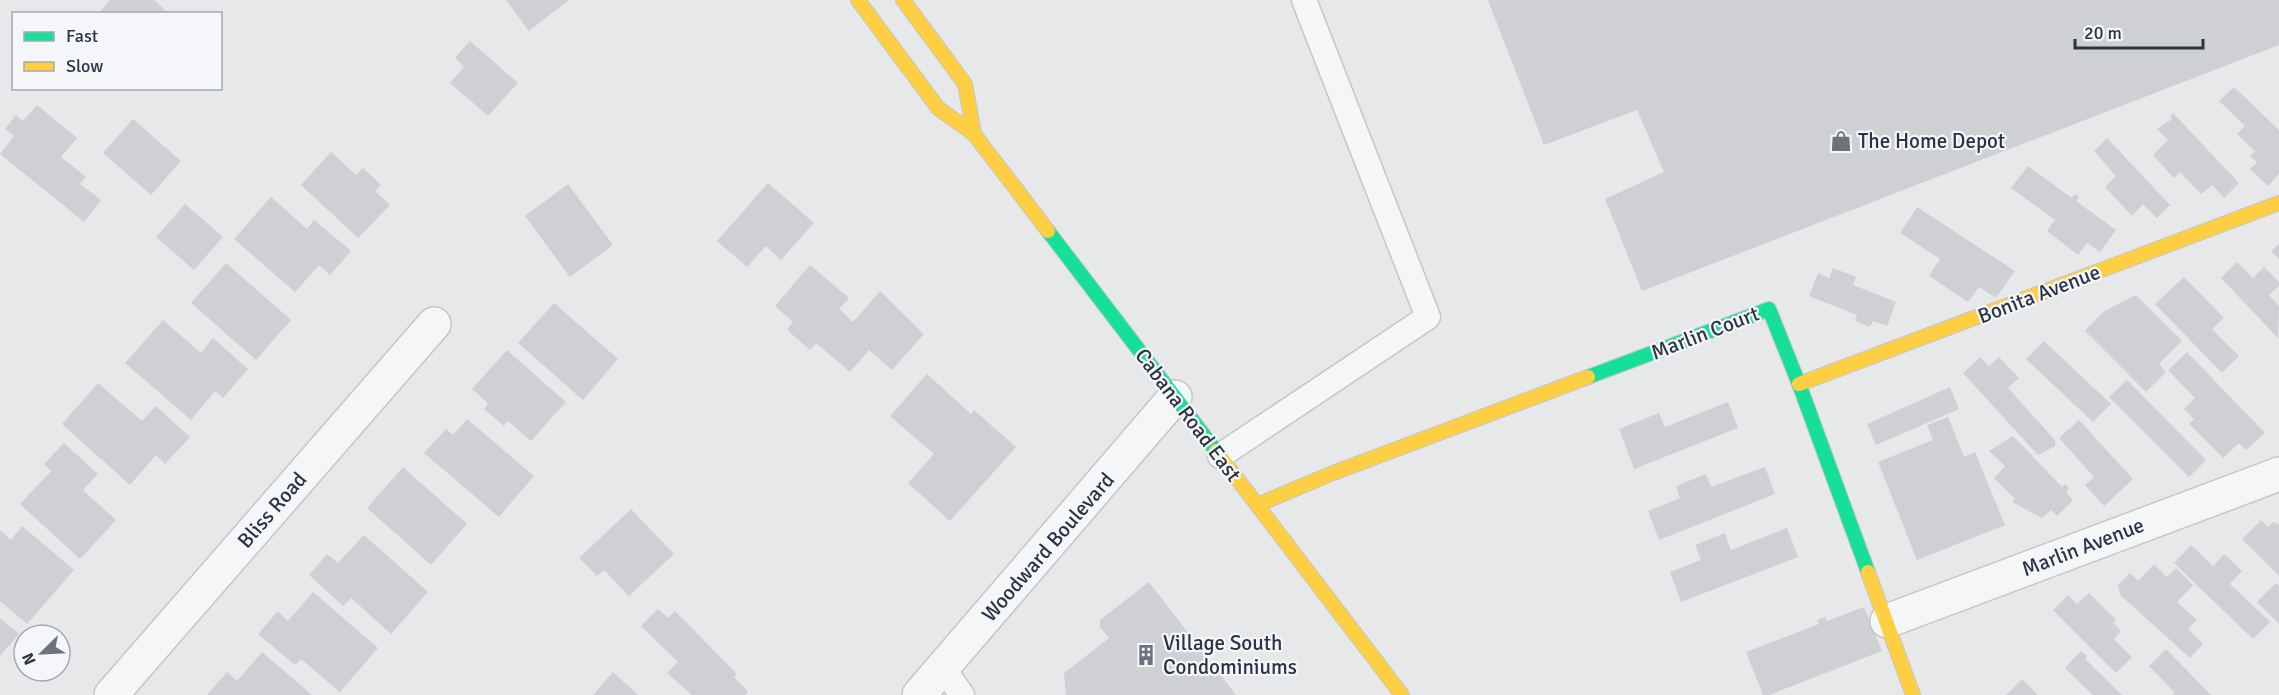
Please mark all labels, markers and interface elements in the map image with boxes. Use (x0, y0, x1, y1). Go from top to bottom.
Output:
legend (12, 12, 222, 90)
scale bar (2075, 12, 2202, 50)
text: 20 m (2084, 22, 2122, 44)
text: Fast (66, 25, 98, 47)
text: Slow (66, 55, 103, 77)
place label: The Home Depot (1858, 128, 2005, 154)
shop icon: The Home Depot (1829, 129, 1853, 153)
street label: Bonita Avenue (1974, 259, 2104, 329)
street label: Marlin Court (1647, 301, 1763, 365)
street label: Cabana Road East (1129, 343, 1247, 487)
street label: Bliss Road (232, 467, 312, 553)
street label: Woodward Boulevard (976, 467, 1120, 627)
street label: Marlin Avenue (2018, 512, 2148, 582)
north arrow (12, 623, 72, 683)
place label: Village South Condominiums (1163, 630, 1297, 680)
building icon: Village South Condominiums (1134, 643, 1158, 667)
text: N (18, 650, 41, 668)

